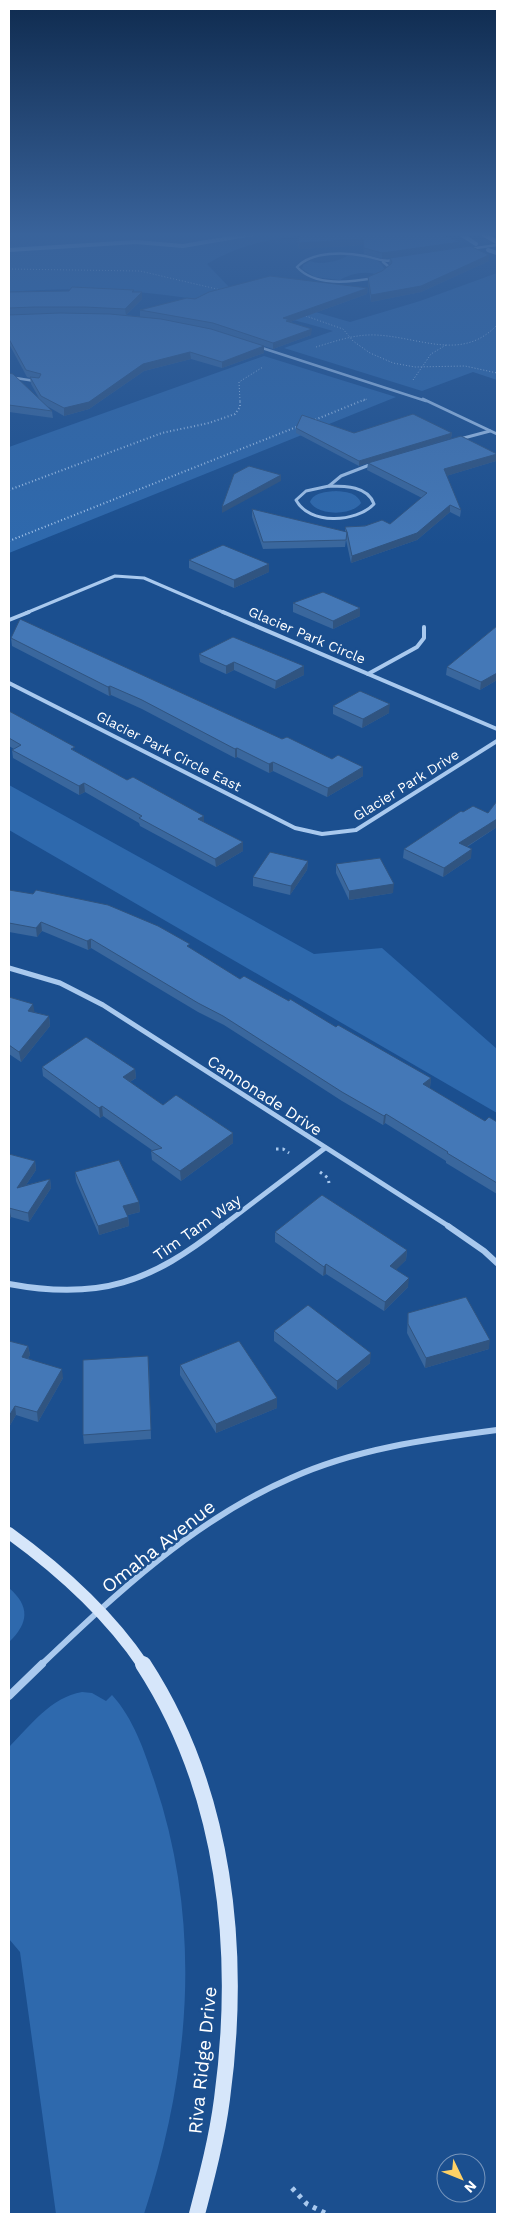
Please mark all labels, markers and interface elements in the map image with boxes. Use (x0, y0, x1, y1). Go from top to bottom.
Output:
street label: Glacier Park Circle (246, 603, 368, 667)
street label: Glacier Park Circle East (94, 707, 244, 795)
street label: Glacier Park Drive (350, 746, 462, 824)
street label: Cannonade Drive (204, 1051, 326, 1140)
street label: Tim Tam Way (150, 1190, 246, 1265)
street label: Omaha Avenue (97, 1495, 220, 1598)
street label: Riva Ridge Drive (183, 1985, 222, 2135)
north arrow (436, 2153, 486, 2203)
text: N (461, 2178, 480, 2196)

